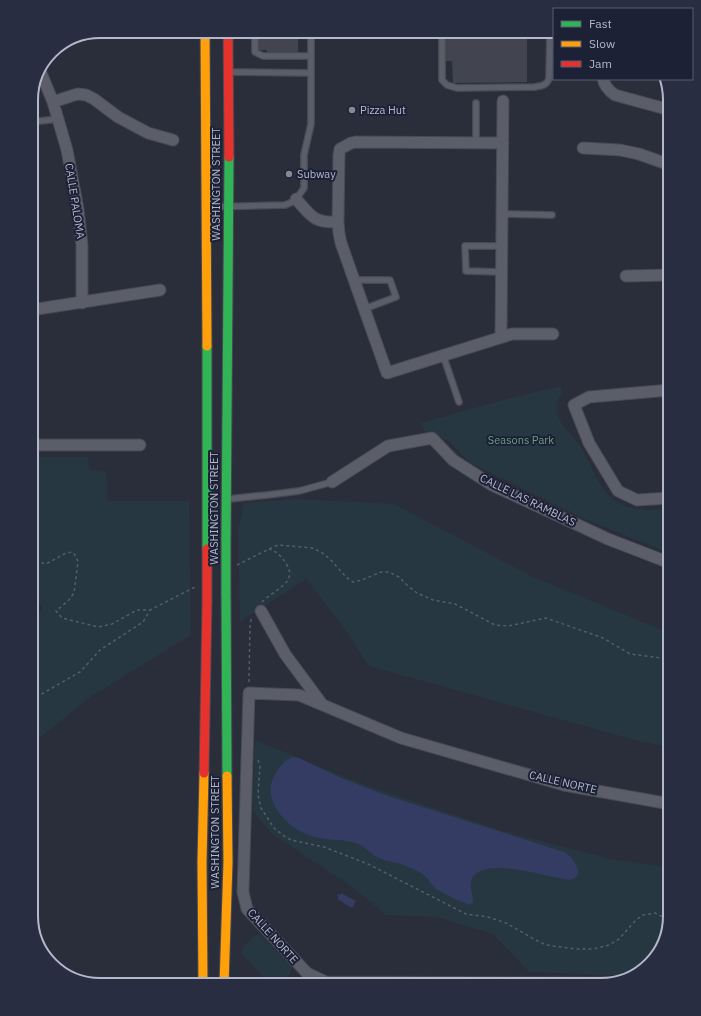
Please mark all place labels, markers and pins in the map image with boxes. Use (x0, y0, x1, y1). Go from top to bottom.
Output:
place label: Pizza Hut (360, 103, 406, 117)
marker: Pizza Hut (347, 105, 357, 115)
place label: Subway (297, 167, 336, 181)
marker: Subway (284, 169, 294, 179)

